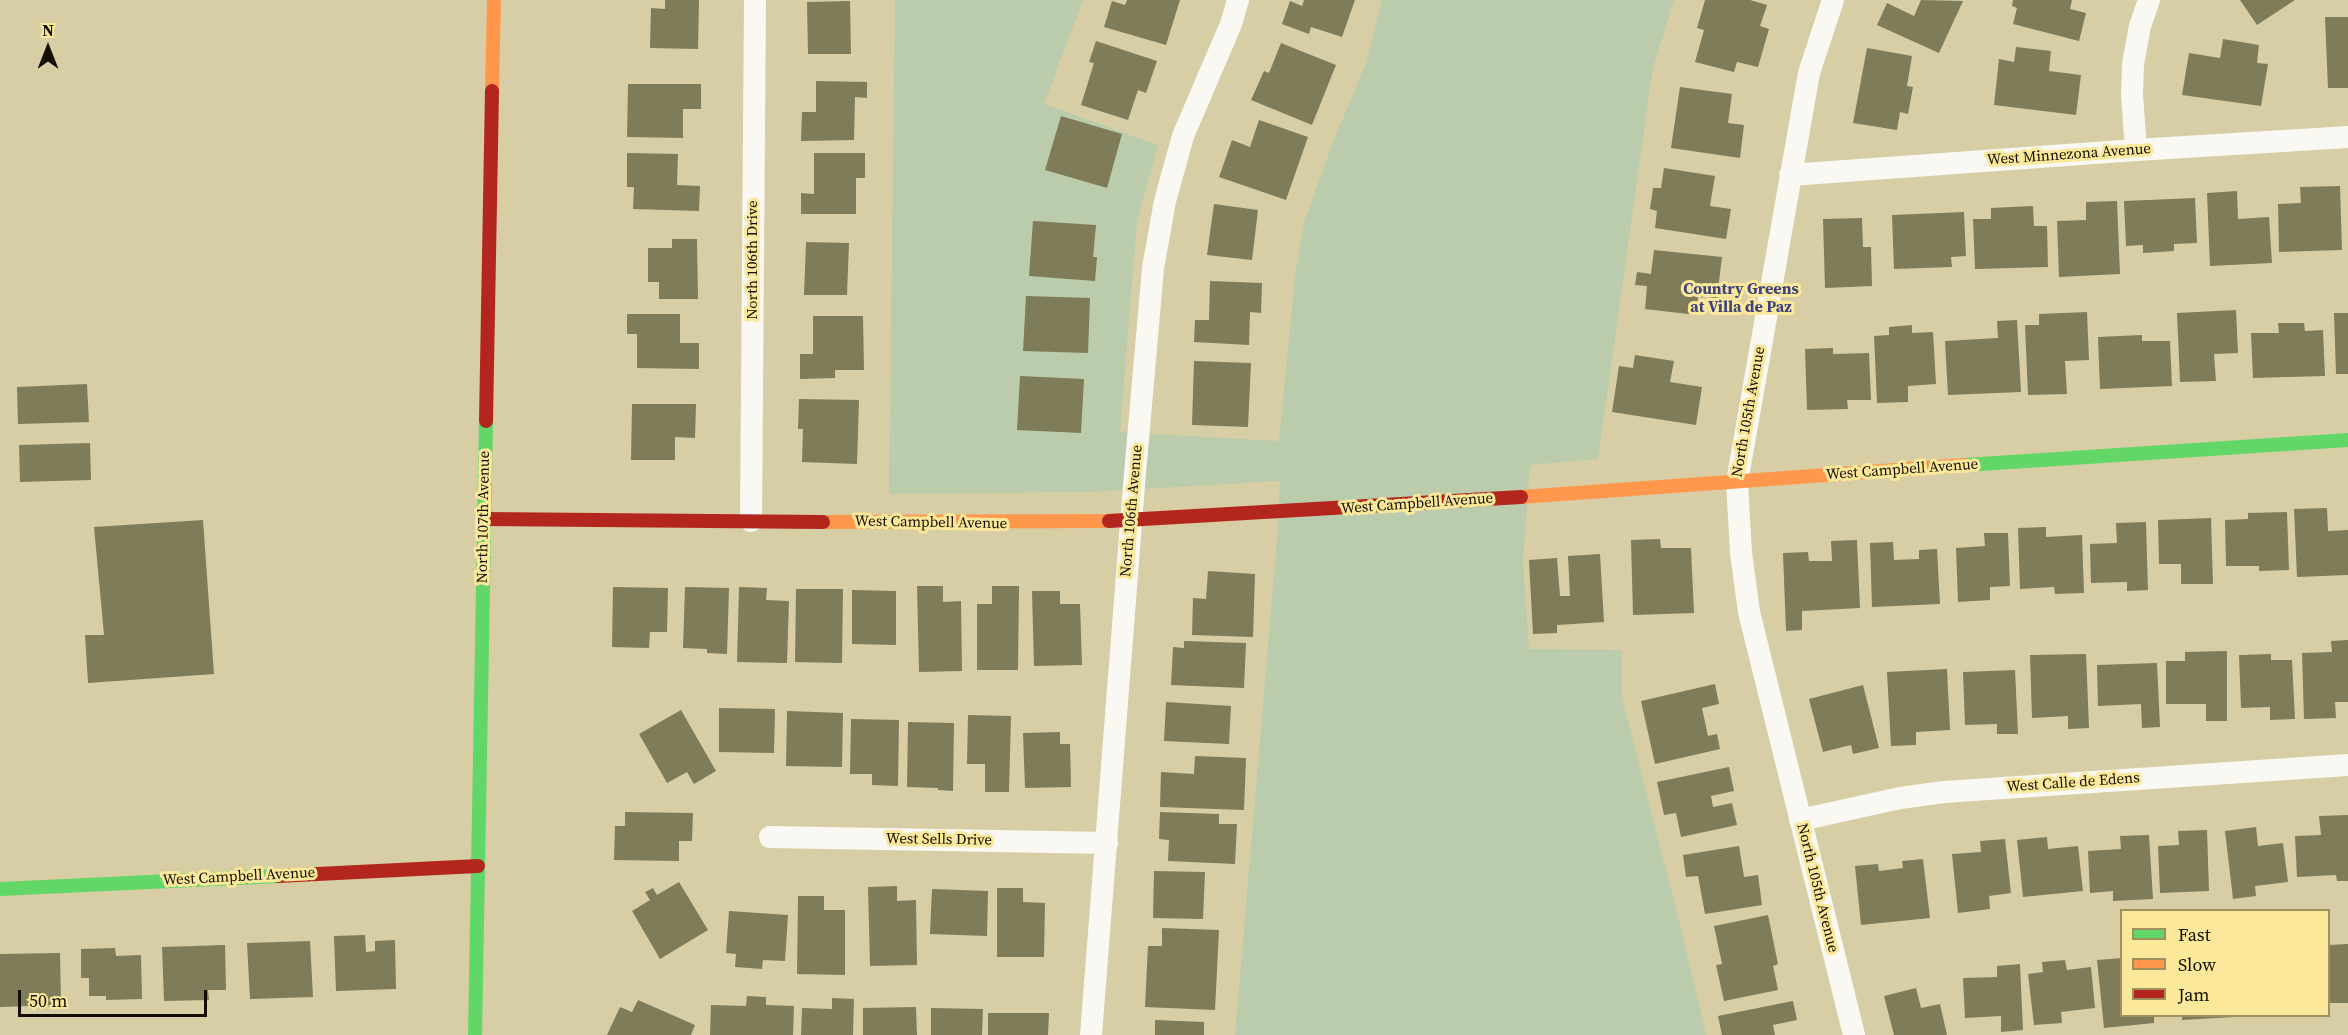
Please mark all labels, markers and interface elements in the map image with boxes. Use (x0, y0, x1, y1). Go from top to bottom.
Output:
north arrow (18, 18, 78, 78)
text: N (42, 19, 54, 41)
street label: West Minnezona Avenue (1986, 140, 2152, 170)
street label: North 106th Drive (744, 200, 762, 320)
district label: Country Greens at Villa de Paz (1683, 280, 1799, 318)
street label: North 105th Avenue (1729, 345, 1769, 479)
street label: North 106th Avenue (1117, 444, 1147, 578)
street label: North 107th Avenue (474, 451, 494, 583)
street label: West Campbell Avenue (1825, 456, 1979, 484)
street label: West Campbell Avenue (1340, 490, 1494, 518)
street label: West Campbell Avenue (855, 513, 1007, 533)
street label: West Calle de Edens (2006, 769, 2140, 797)
street label: North 105th Avenue (1792, 822, 1842, 954)
street label: West Sells Drive (886, 830, 992, 850)
street label: West Campbell Avenue (162, 864, 316, 890)
legend (2120, 909, 2330, 1017)
text: Fast (2178, 922, 2211, 947)
text: Slow (2178, 952, 2216, 977)
scale bar (21, 978, 210, 1016)
text: Jam (2178, 982, 2210, 1007)
text: 50 m (29, 988, 67, 1013)

